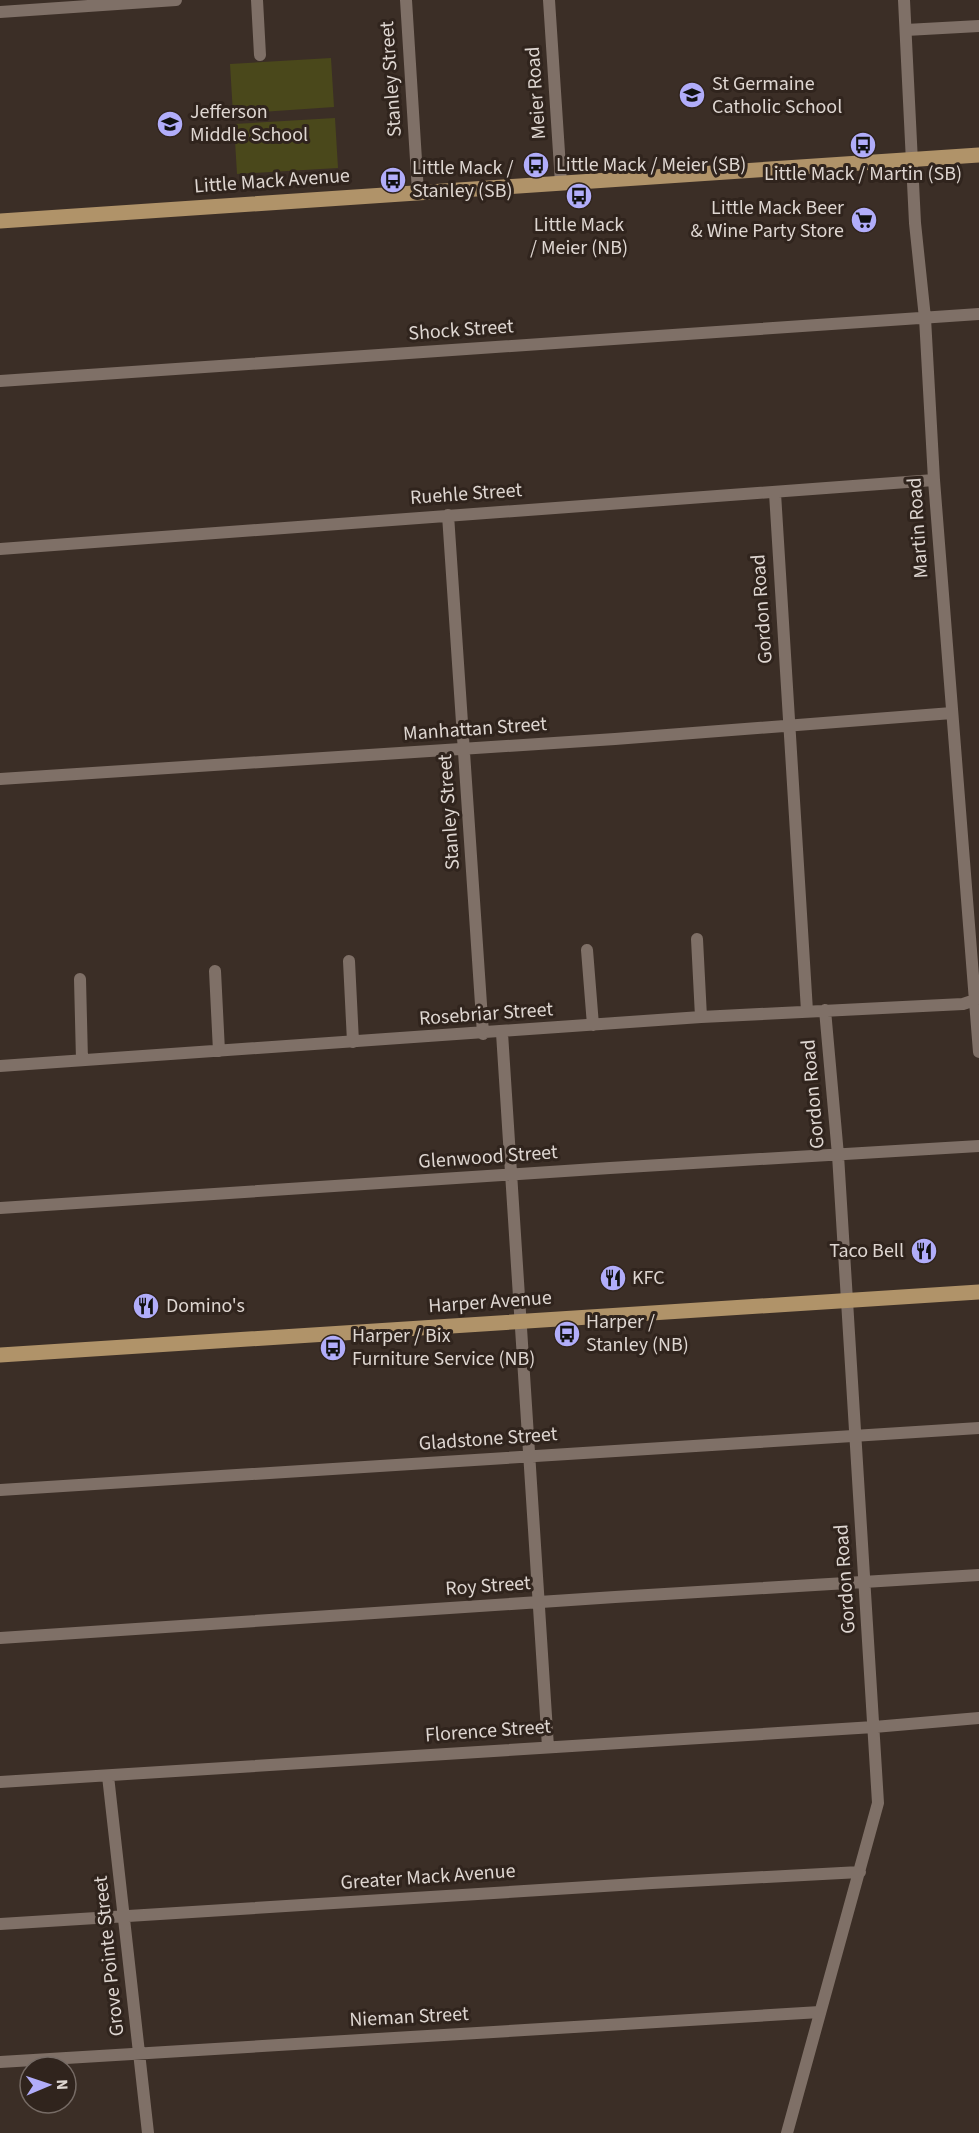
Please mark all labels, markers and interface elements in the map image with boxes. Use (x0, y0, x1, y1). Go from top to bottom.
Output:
street label: Stanley Street (373, 20, 409, 138)
street label: Meier Road (519, 46, 553, 140)
place label: St Germaine Catholic School (712, 70, 842, 121)
school or university icon: St Germaine Catholic School (677, 80, 707, 110)
place label: Jefferson Middle School (190, 98, 308, 149)
school or university icon: Jefferson Middle School (155, 109, 185, 139)
bus stop icon: Little Mack / Martin (SB) (848, 130, 878, 160)
bus stop icon: Little Mack / Meier (SB) (521, 150, 551, 180)
place label: Little Mack / Meier (SB) (556, 151, 746, 179)
place label: Little Mack / Stanley (SB) (412, 154, 513, 205)
place label: Little Mack / Martin (SB) (764, 160, 962, 188)
street label: Little Mack Avenue (193, 162, 351, 200)
bus stop icon: Little Mack / Stanley (SB) (378, 165, 408, 195)
bus stop icon: Little Mack / Meier (NB) (564, 181, 594, 211)
place label: Little Mack Beer & Wine Party Store (691, 194, 844, 245)
supermarket icon: Little Mack Beer & Wine Party Store (849, 205, 879, 235)
place label: Little Mack / Meier (NB) (530, 211, 628, 262)
street label: Shock Street (407, 312, 515, 348)
street label: Ruehle Street (409, 476, 523, 512)
street label: Martin Road (901, 477, 935, 579)
street label: Gordon Road (744, 553, 780, 665)
street label: Manhattan Street (402, 710, 548, 748)
street label: Stanley Street (431, 753, 467, 871)
street label: Rosebriar Street (418, 995, 554, 1033)
street label: Gordon Road (794, 1038, 832, 1150)
street label: Glenwood Street (417, 1138, 559, 1176)
restaurant icon: Taco Bell (909, 1236, 939, 1266)
place label: Taco Bell (829, 1237, 904, 1265)
restaurant icon: KFC (598, 1263, 628, 1293)
place label: KFC (632, 1264, 665, 1292)
street label: Harper Avenue (427, 1284, 553, 1320)
restaurant icon: Domino's (131, 1291, 161, 1321)
place label: Domino's (166, 1292, 245, 1320)
place label: Harper / Stanley (NB) (586, 1308, 689, 1359)
bus stop icon: Harper / Stanley (NB) (552, 1319, 582, 1349)
place label: Harper / Bix Furniture Service (NB) (352, 1322, 535, 1373)
bus stop icon: Harper / Bix Furniture Service (NB) (318, 1333, 348, 1363)
street label: Gladstone Street (418, 1420, 558, 1458)
street label: Gordon Road (827, 1523, 863, 1635)
street label: Roy Street (444, 1569, 532, 1603)
street label: Florence Street (424, 1713, 552, 1749)
street label: Greater Mack Avenue (340, 1857, 516, 1897)
street label: Grove Pointe Street (87, 1874, 131, 2038)
street label: Nieman Street (349, 2000, 470, 2034)
north arrow (18, 2055, 78, 2115)
text: N (51, 2079, 73, 2090)

